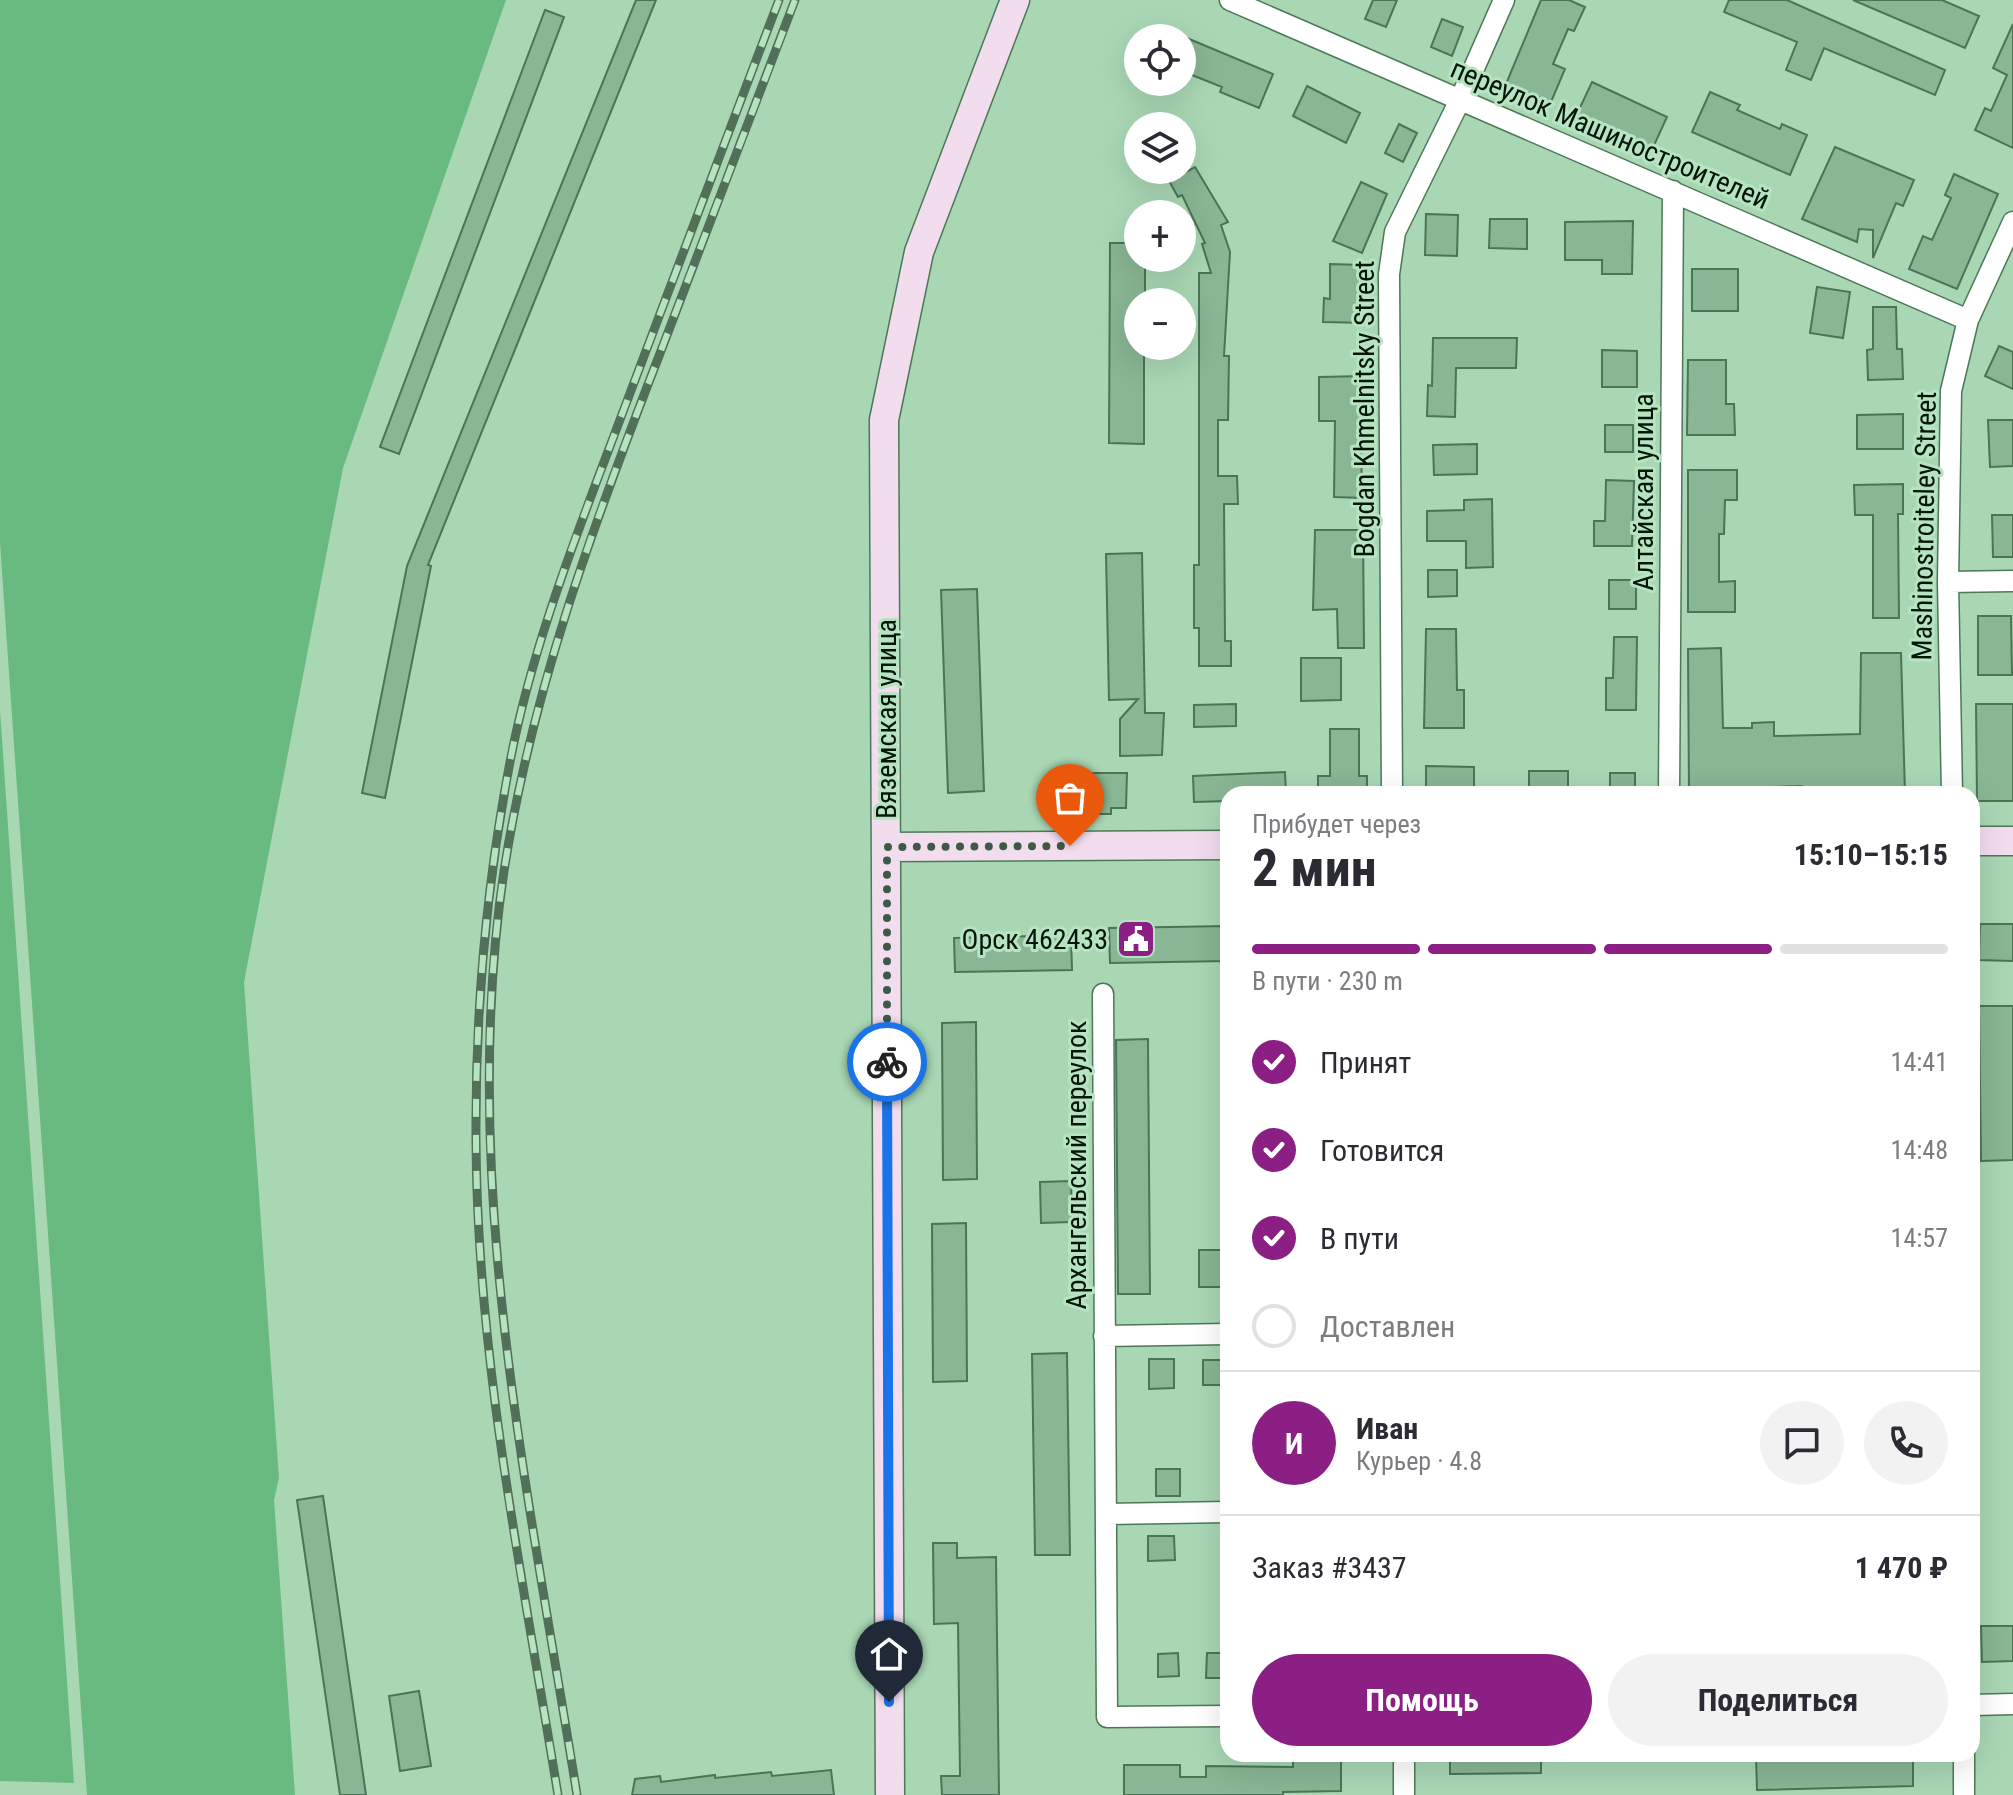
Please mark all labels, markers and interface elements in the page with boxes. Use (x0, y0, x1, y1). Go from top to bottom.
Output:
map controls (1124, 24, 1196, 360)
button: locate (1124, 24, 1196, 96)
street label: переулок Машиностроителей (1446, 52, 1774, 216)
button: layers (1124, 112, 1196, 184)
button: + (1124, 200, 1196, 272)
street label: Bogdan Khmelnitsky Street (1348, 260, 1381, 558)
button: − (1124, 288, 1196, 360)
street label: Mashinostroiteley Street (1905, 391, 1943, 661)
street label: Алтайская улица (1627, 393, 1660, 591)
street label: Вяземская улица (870, 619, 903, 819)
pin (1036, 764, 1104, 846)
icon: bag (1048, 776, 1092, 820)
text: Прибудет через (1252, 809, 1421, 839)
text: 15:10–15:15 (1794, 837, 1948, 872)
text: 2 мин (1252, 838, 1377, 899)
public building icon: Орск 462433 (1115, 918, 1157, 960)
place label: Орск 462433 (962, 923, 1108, 956)
text: В пути · 230 m (1252, 966, 1403, 996)
street label: Архангельский переулок (1060, 1020, 1093, 1310)
courier (847, 1022, 927, 1102)
icon: bike (865, 1040, 909, 1084)
icon: check (1252, 1040, 1296, 1084)
text: Принят (1320, 1045, 1411, 1080)
text: 14:41 (1891, 1047, 1948, 1077)
icon: check (1252, 1128, 1296, 1172)
text: Готовится (1320, 1133, 1444, 1168)
text: 14:48 (1891, 1135, 1948, 1165)
icon: check (1252, 1216, 1296, 1260)
text: В пути (1320, 1221, 1399, 1256)
text: 14:57 (1891, 1223, 1948, 1253)
text: Доставлен (1320, 1309, 1455, 1344)
button: chat (1760, 1401, 1844, 1485)
button: phone (1864, 1401, 1948, 1485)
text: Иван (1356, 1411, 1418, 1446)
text: И (1285, 1426, 1303, 1461)
text: Курьер · 4.8 (1356, 1446, 1482, 1476)
text: Заказ #3437 (1252, 1550, 1407, 1585)
text: 1 470 ₽ (1855, 1550, 1948, 1585)
pin (855, 1620, 923, 1702)
icon: home (867, 1632, 911, 1676)
button: Помощь (1252, 1654, 1592, 1746)
button: Поделиться (1608, 1654, 1948, 1746)

